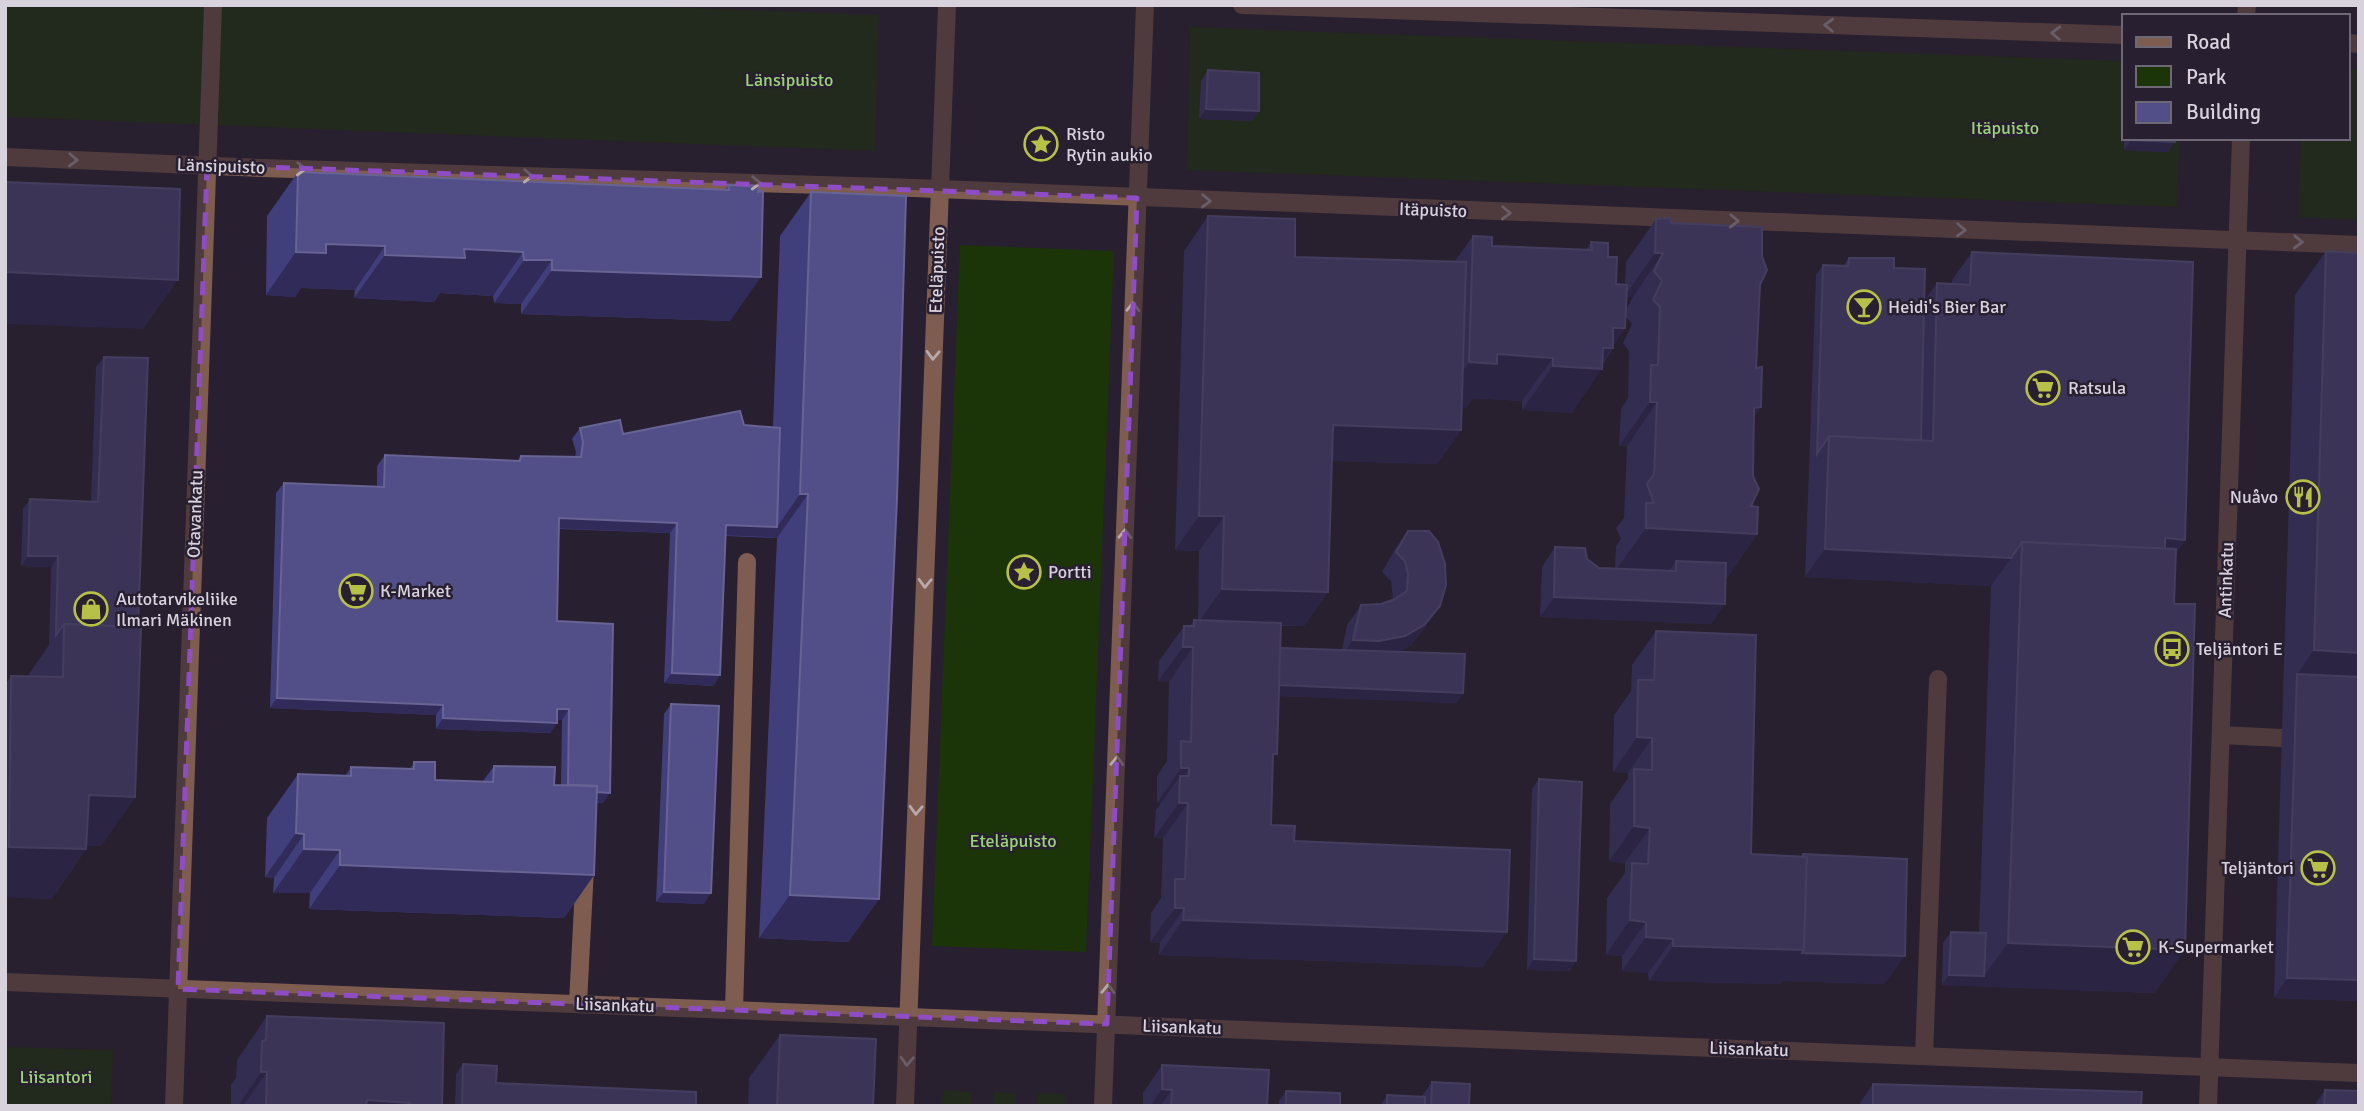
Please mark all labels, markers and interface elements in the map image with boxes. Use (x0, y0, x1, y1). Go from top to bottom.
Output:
legend (2122, 14, 2350, 140)
one-way arrow (1823, 18, 1834, 33)
one-way arrow (2050, 26, 2061, 41)
text: Road (2186, 29, 2231, 55)
text: Park (2186, 64, 2227, 90)
park label: Länsipuisto (745, 69, 833, 91)
text: Building (2186, 99, 2261, 125)
park label: Itäpuisto (1971, 117, 2039, 139)
place label: Risto Rytin aukio (1066, 123, 1153, 166)
place icon: Risto Rytin aukio (1022, 125, 1060, 163)
one-way arrow (68, 152, 79, 167)
street label: Länsipuisto (176, 153, 266, 179)
one-way arrow (296, 161, 307, 176)
one-way arrow (523, 168, 534, 183)
one-way arrow (750, 175, 761, 190)
one-way arrow (1200, 193, 1211, 208)
street label: Itäpuisto (1398, 198, 1468, 222)
one-way arrow (1501, 205, 1512, 220)
one-way arrow (1729, 214, 1740, 229)
one-way arrow (1956, 223, 1967, 238)
street label: Eteläpuisto (924, 226, 950, 314)
one-way arrow (2293, 235, 2304, 250)
bar icon: Heidi's Bier Bar (1845, 288, 1883, 326)
place label: Heidi's Bier Bar (1888, 296, 2006, 318)
one-way arrow (1126, 301, 1141, 312)
one-way arrow (926, 350, 941, 361)
supermarket icon: Ratsula (2024, 369, 2062, 407)
place label: Ratsula (2068, 377, 2126, 399)
street label: Otavankatu (182, 470, 208, 558)
restaurant icon: Nuåvo (2284, 478, 2322, 516)
place label: Nuåvo (2230, 486, 2278, 508)
one-way arrow (1117, 528, 1133, 539)
street label: Antinkatu (2214, 542, 2238, 618)
place icon: Portti (1005, 553, 1043, 591)
place label: Portti (1048, 561, 1092, 583)
supermarket icon: K-Market (337, 572, 375, 610)
one-way arrow (917, 577, 932, 588)
place label: K-Market (380, 580, 451, 602)
place label: Autotarvikeliike Ilmari Mäkinen (116, 588, 238, 631)
shop icon: Autotarvikeliike Ilmari Mäkinen (72, 590, 110, 628)
bus stop icon: Teljäntori E (2153, 630, 2191, 668)
place label: Teljäntori E (2196, 638, 2283, 660)
one-way arrow (1109, 755, 1124, 766)
one-way arrow (909, 805, 924, 816)
park label: Eteläpuisto (969, 830, 1057, 852)
supermarket icon: Teljäntori (2299, 849, 2337, 887)
place label: Teljäntori (2221, 857, 2294, 879)
supermarket icon: K-Supermarket (2114, 928, 2152, 966)
place label: K-Supermarket (2158, 936, 2274, 958)
one-way arrow (1101, 983, 1116, 994)
street label: Liisankatu (575, 993, 655, 1017)
street label: Liisankatu (1142, 1015, 1222, 1039)
street label: Liisankatu (1709, 1037, 1789, 1061)
one-way arrow (899, 1056, 914, 1067)
park label: Liisantori (20, 1066, 92, 1088)

